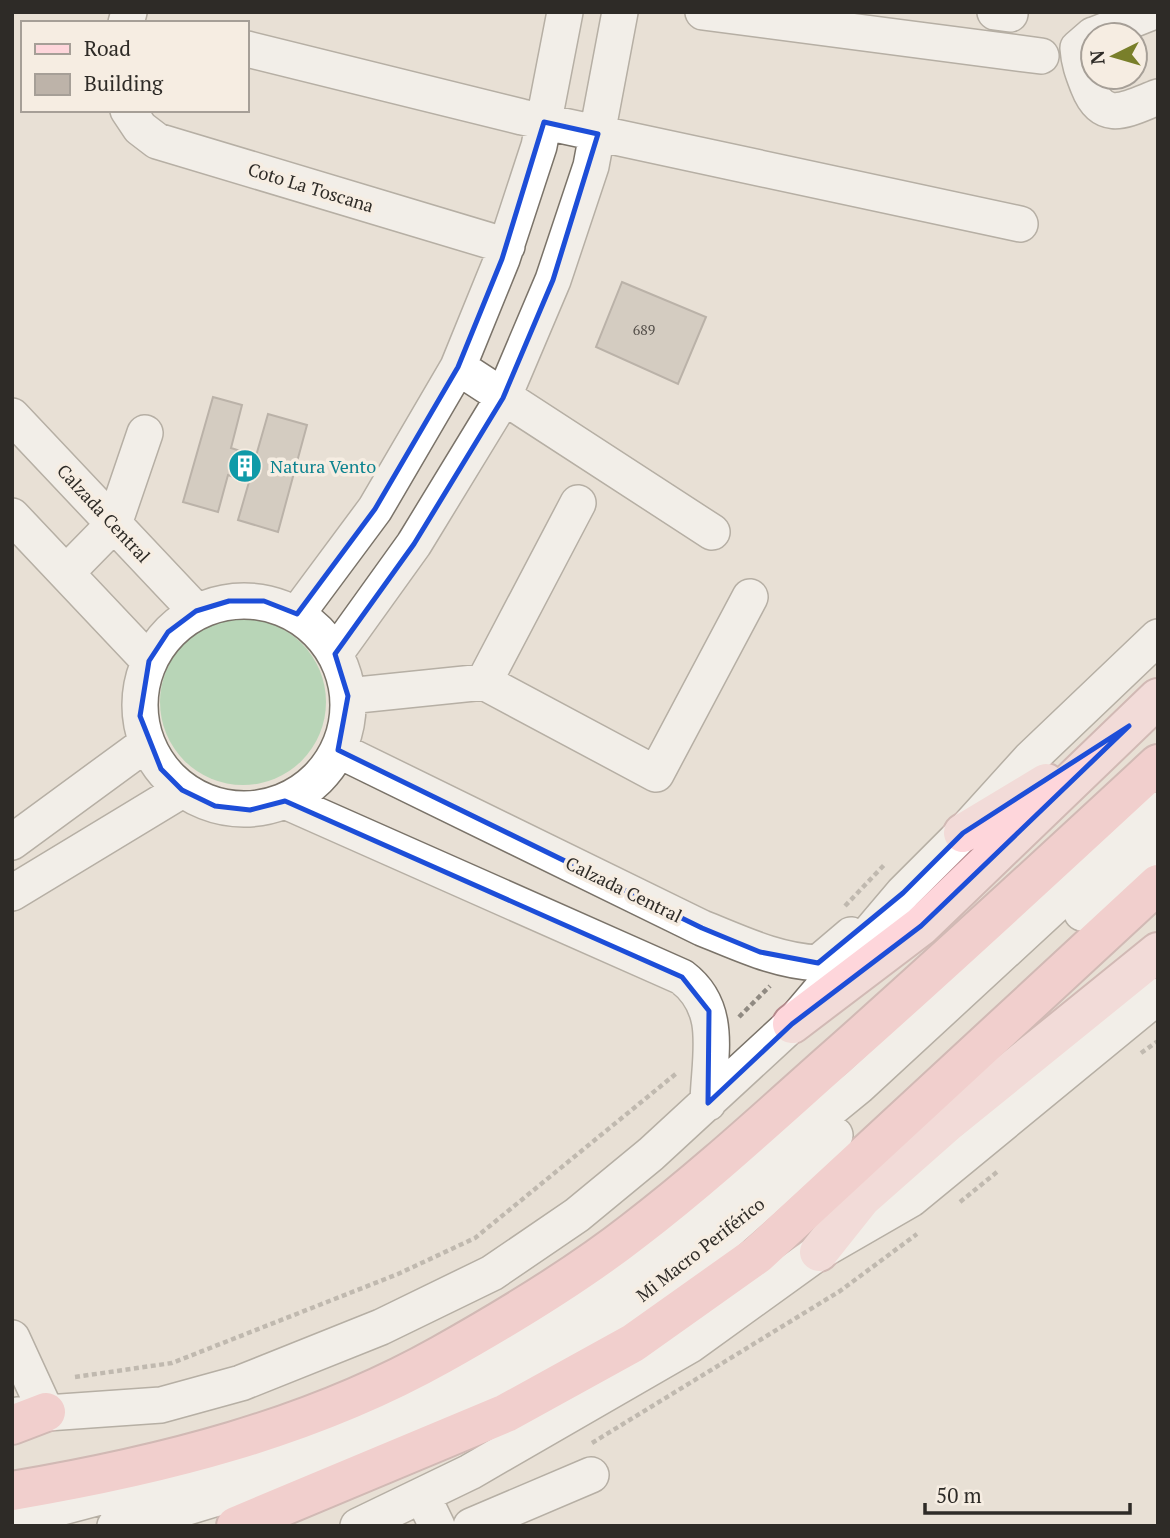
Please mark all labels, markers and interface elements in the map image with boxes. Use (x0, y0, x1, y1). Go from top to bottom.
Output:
legend (21, 21, 248, 112)
north arrow (1079, 21, 1149, 91)
text: Road (84, 34, 131, 62)
text: N (1083, 49, 1110, 66)
text: Building (84, 69, 164, 97)
street label: Coto La Toscana (245, 156, 377, 218)
house number: 689 (633, 320, 655, 339)
building icon: Natura Vento (226, 447, 264, 485)
place label: Natura Vento (270, 454, 376, 478)
street label: Calzada Central (52, 459, 156, 567)
street label: Calzada Central (562, 851, 686, 927)
street label: Mi Macro Periférico (631, 1191, 769, 1307)
scale bar (925, 1472, 1130, 1516)
text: 50 m (936, 1481, 982, 1509)

